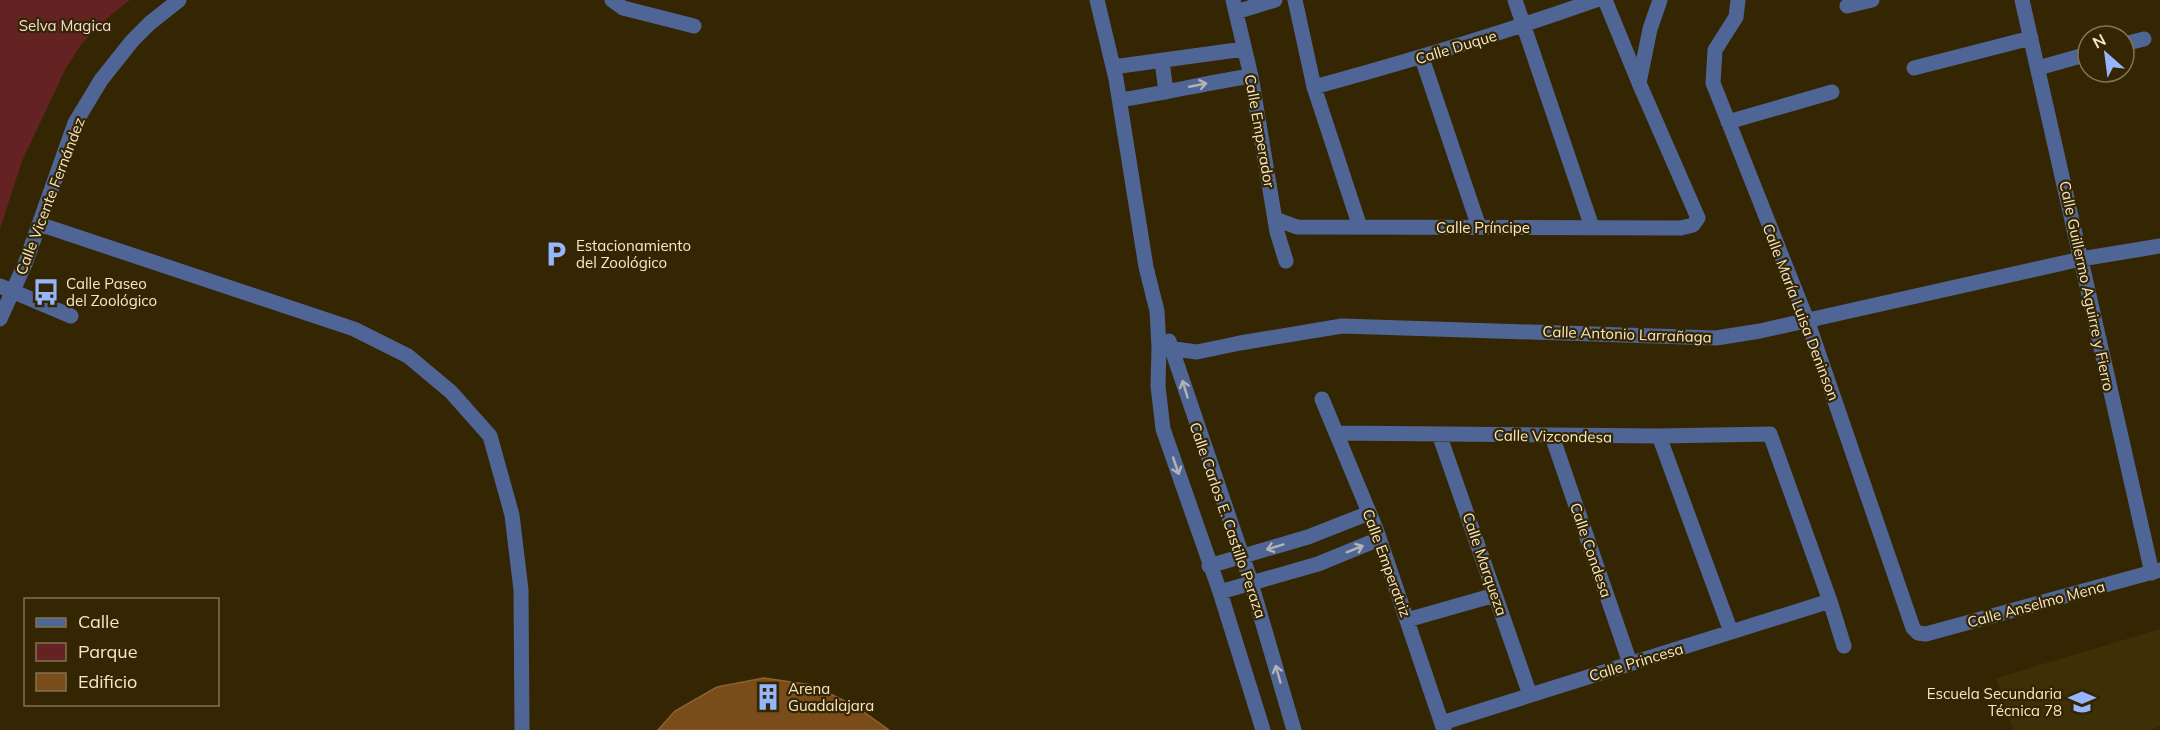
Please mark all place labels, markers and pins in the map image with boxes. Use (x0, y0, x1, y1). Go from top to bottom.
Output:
place label: Estacionamiento del Zoológico (576, 236, 691, 272)
parking icon: Estacionamiento del Zoológico (541, 239, 571, 269)
place label: Calle Paseo del Zoológico (66, 274, 157, 310)
bus stop icon: Calle Paseo del Zoológico (31, 277, 61, 307)
place label: Arena Guadalajara (788, 679, 874, 715)
building icon: Arena Guadalajara (753, 682, 783, 712)
place label: Escuela Secundaria Técnica 78 (1927, 684, 2062, 720)
school or university icon: Escuela Secundaria Técnica 78 (2067, 687, 2097, 717)

